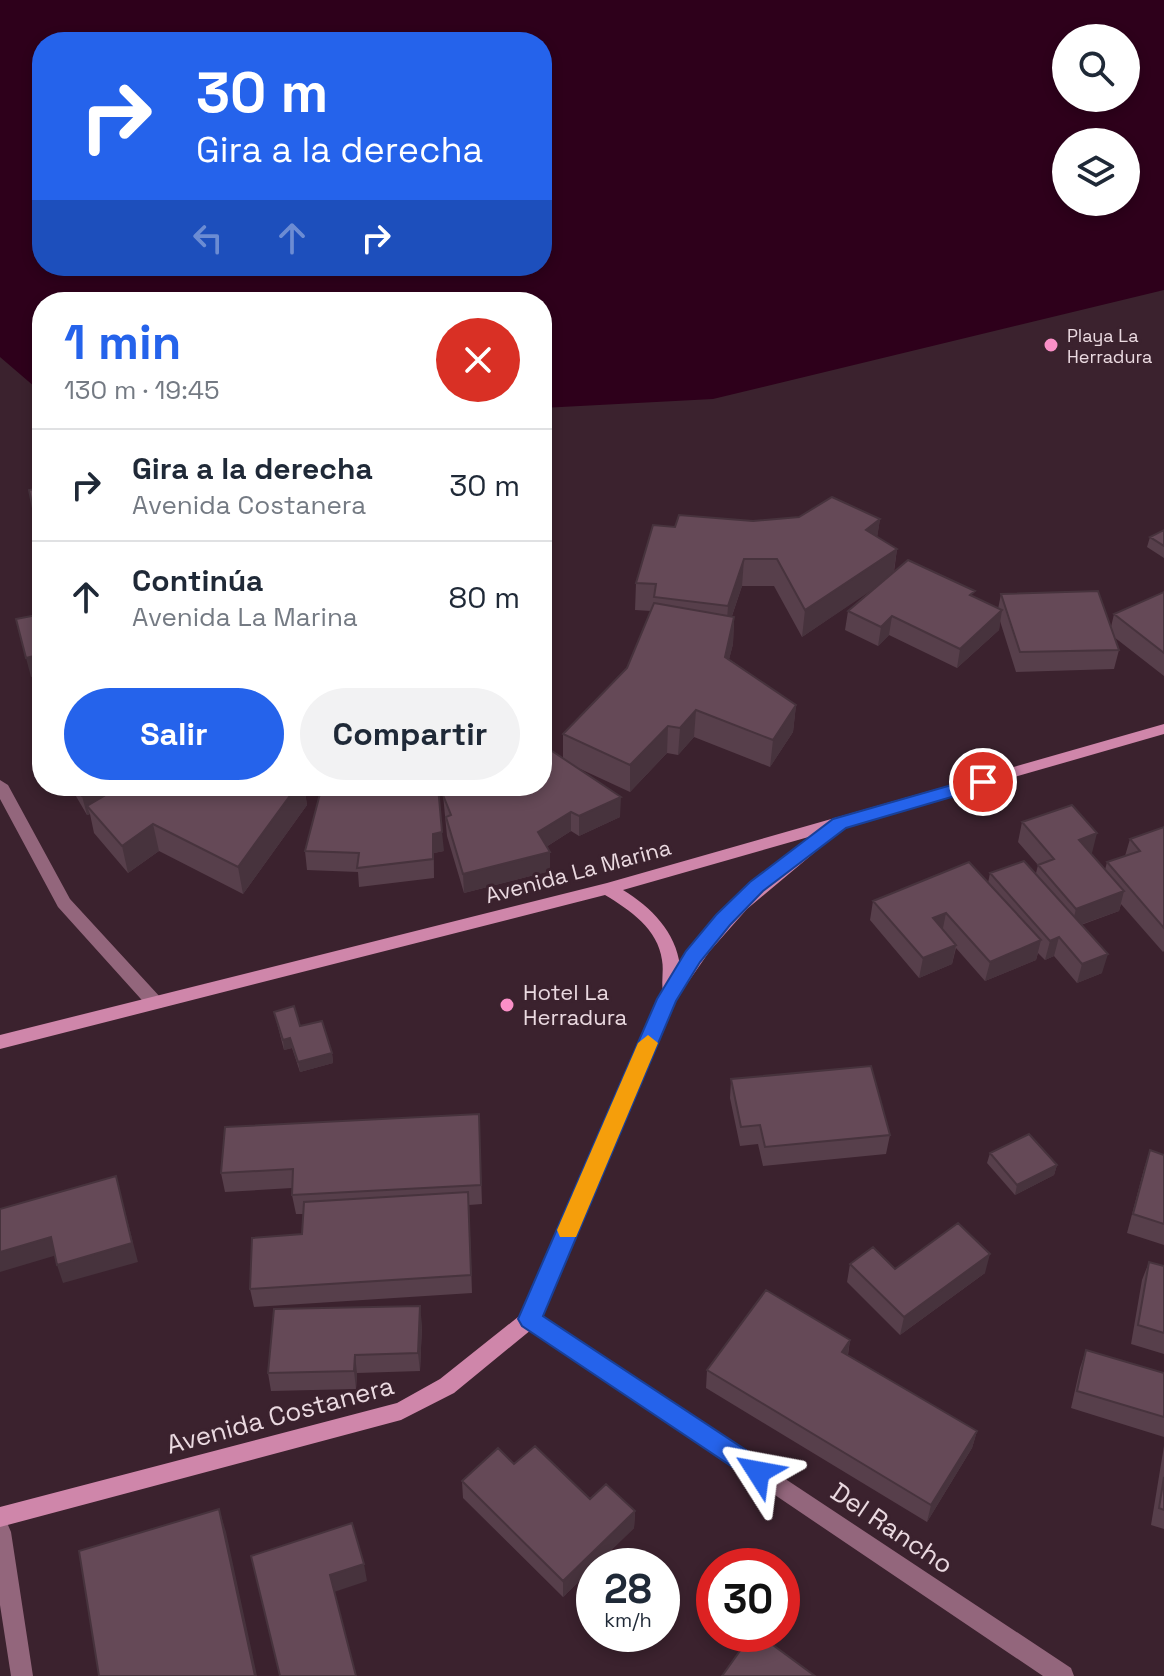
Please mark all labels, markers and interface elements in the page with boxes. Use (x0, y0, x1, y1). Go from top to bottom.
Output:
map controls (1052, 24, 1140, 216)
button: search (1052, 24, 1140, 112)
text: 30 m (196, 57, 328, 128)
icon: right (64, 64, 168, 168)
text: Gira a la derecha (196, 127, 483, 173)
button: layers (1052, 128, 1140, 216)
icon: left (186, 216, 230, 260)
icon: ahead (270, 216, 314, 260)
icon: right (354, 216, 398, 260)
text: 1 min (64, 312, 181, 373)
button: close (436, 318, 520, 402)
place label: Playa La Herradura (1067, 324, 1152, 368)
marker: Playa La Herradura (1042, 336, 1060, 354)
text: 130 m · 19:45 (64, 373, 220, 407)
text: Gira a la derecha (132, 449, 373, 488)
icon: right (64, 463, 108, 507)
text: 30 m (449, 466, 520, 505)
text: Avenida Costanera (132, 488, 366, 522)
text: Continúa (132, 561, 263, 600)
icon: ahead (64, 575, 108, 619)
text: 80 m (449, 578, 520, 617)
text: Avenida La Marina (132, 600, 358, 634)
button: Salir (64, 688, 284, 780)
button: Compartir (300, 688, 520, 780)
pin (949, 748, 1017, 816)
icon: arrive (961, 760, 1005, 804)
street label: Avenida La Marina (482, 833, 674, 909)
place label: Hotel La Herradura (523, 978, 628, 1031)
marker: Hotel La Herradura (498, 996, 516, 1014)
street label: Avenida Costanera (163, 1368, 398, 1462)
position arrow (716, 1430, 800, 1514)
street label: Del Rancho (824, 1475, 960, 1581)
speed limit sign: 30 (696, 1548, 800, 1652)
text: 28 (604, 1564, 652, 1615)
text: km/h (604, 1607, 652, 1633)

